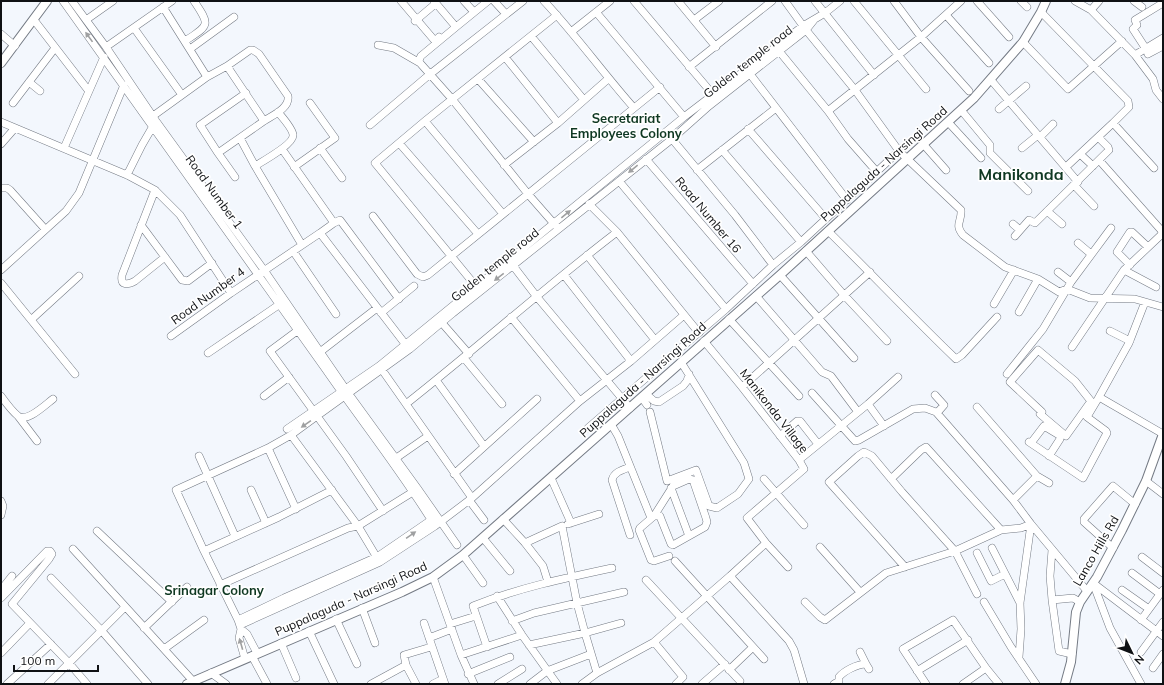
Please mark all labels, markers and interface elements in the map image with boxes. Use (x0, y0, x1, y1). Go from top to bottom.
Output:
street label: Golden temple road (700, 22, 795, 101)
one-way arrow (85, 32, 93, 43)
street label: Puppalaguda - Narsingi Road (817, 103, 950, 224)
district label: Secretariat Employees Colony (570, 110, 683, 142)
street label: Road Number 1 (183, 152, 246, 231)
district label: Manikonda (978, 164, 1064, 184)
one-way arrow (628, 165, 639, 174)
street label: Road Number 16 (672, 174, 745, 256)
one-way arrow (561, 209, 571, 218)
street label: Golden temple road (448, 225, 542, 305)
street label: Road Number 4 (168, 264, 247, 327)
one-way arrow (494, 273, 505, 281)
street label: Puppalaguda - Narsingi Road (576, 319, 709, 440)
street label: Manikonda Village (737, 366, 812, 456)
one-way arrow (301, 420, 312, 428)
street label: Lanco Hills Rd (1069, 513, 1122, 589)
one-way arrow (406, 531, 416, 539)
street label: Puppalaguda - Narsingi Road (272, 558, 429, 639)
district label: Srinagar Colony (164, 582, 265, 599)
north arrow (1112, 633, 1152, 673)
one-way arrow (238, 638, 244, 650)
scale bar (14, 647, 98, 673)
text: N (1131, 652, 1147, 668)
text: 100 m (20, 653, 55, 668)

